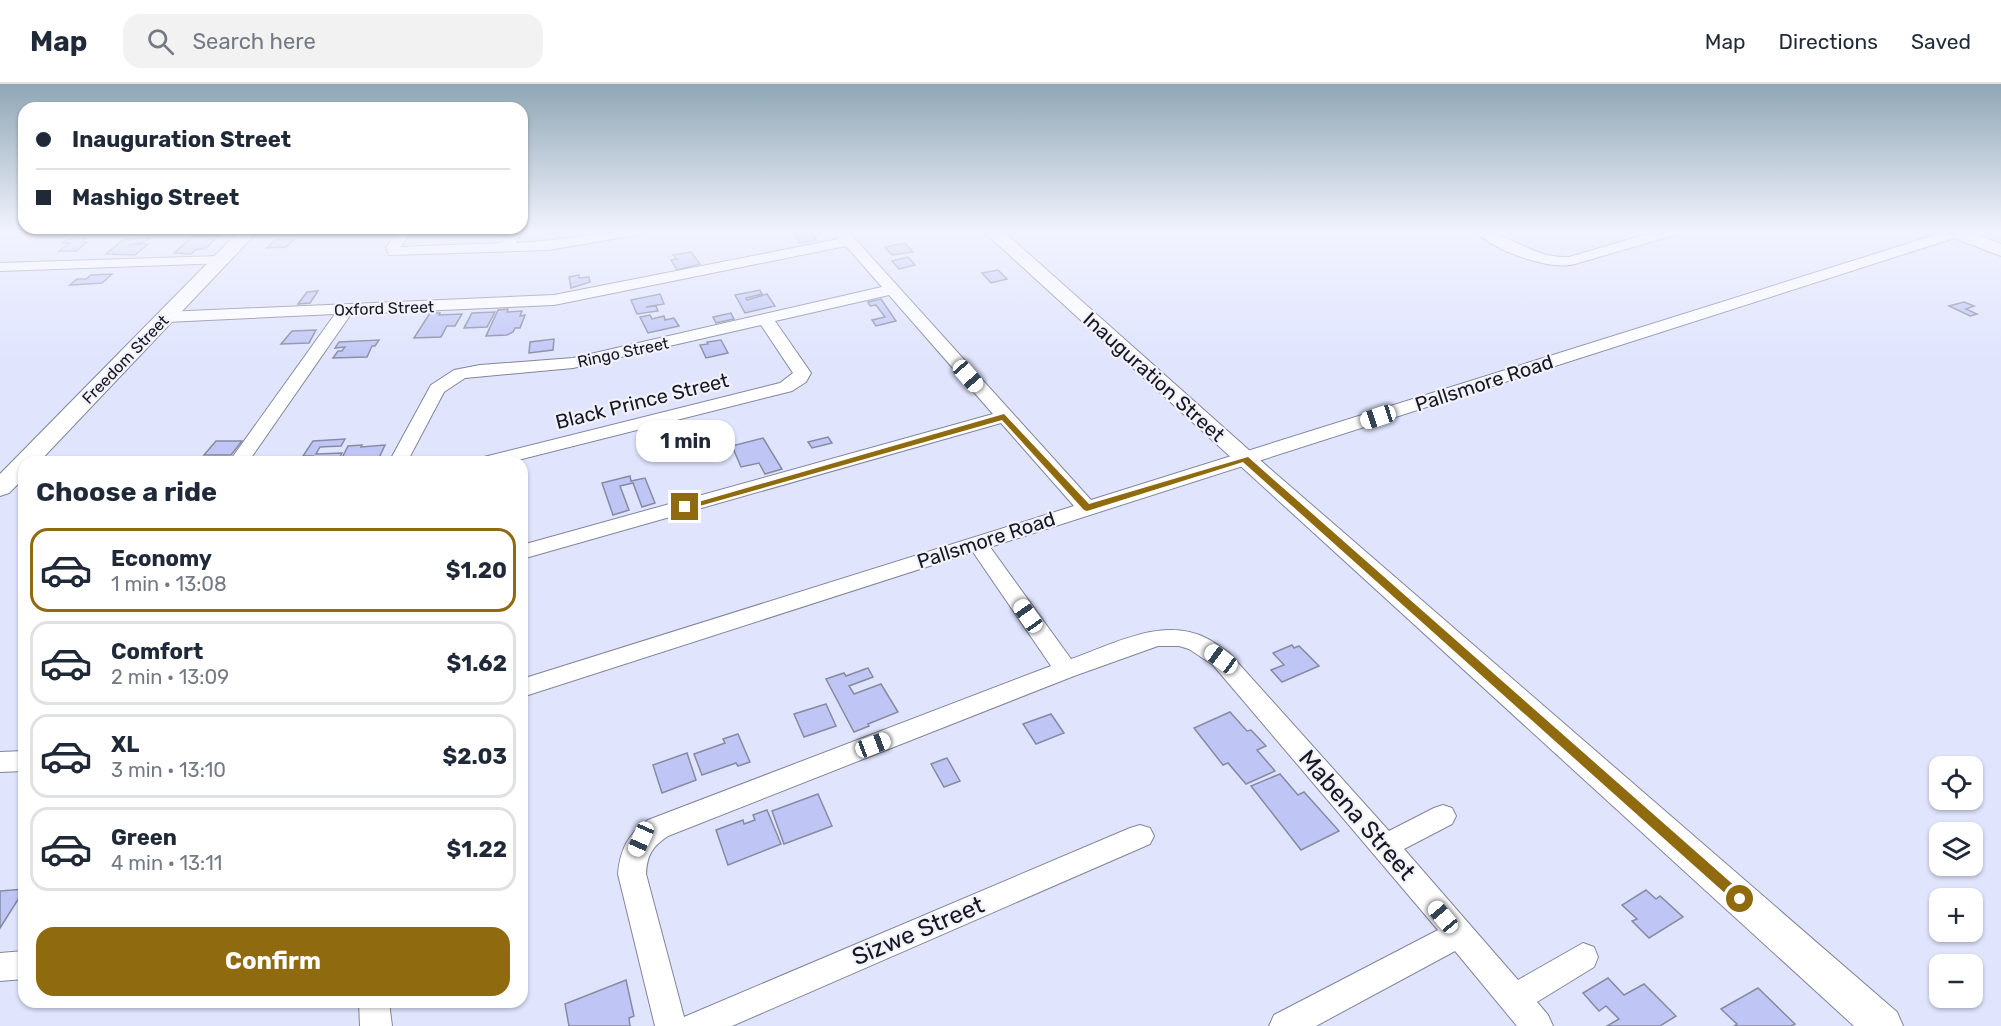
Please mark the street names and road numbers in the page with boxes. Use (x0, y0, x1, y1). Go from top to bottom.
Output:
street label: Oxford Street (334, 297, 434, 320)
street label: Inauguration Street (1078, 307, 1230, 447)
street label: Freedom Street (78, 311, 173, 408)
street label: Ringo Street (576, 334, 671, 371)
street label: Pallsmore Road (1412, 349, 1556, 417)
street label: Black Prince Street (553, 368, 731, 434)
street label: Pallsmore Road (914, 506, 1058, 574)
street label: Mabena Street (1293, 744, 1421, 886)
street label: Sizwe Street (848, 891, 988, 971)

